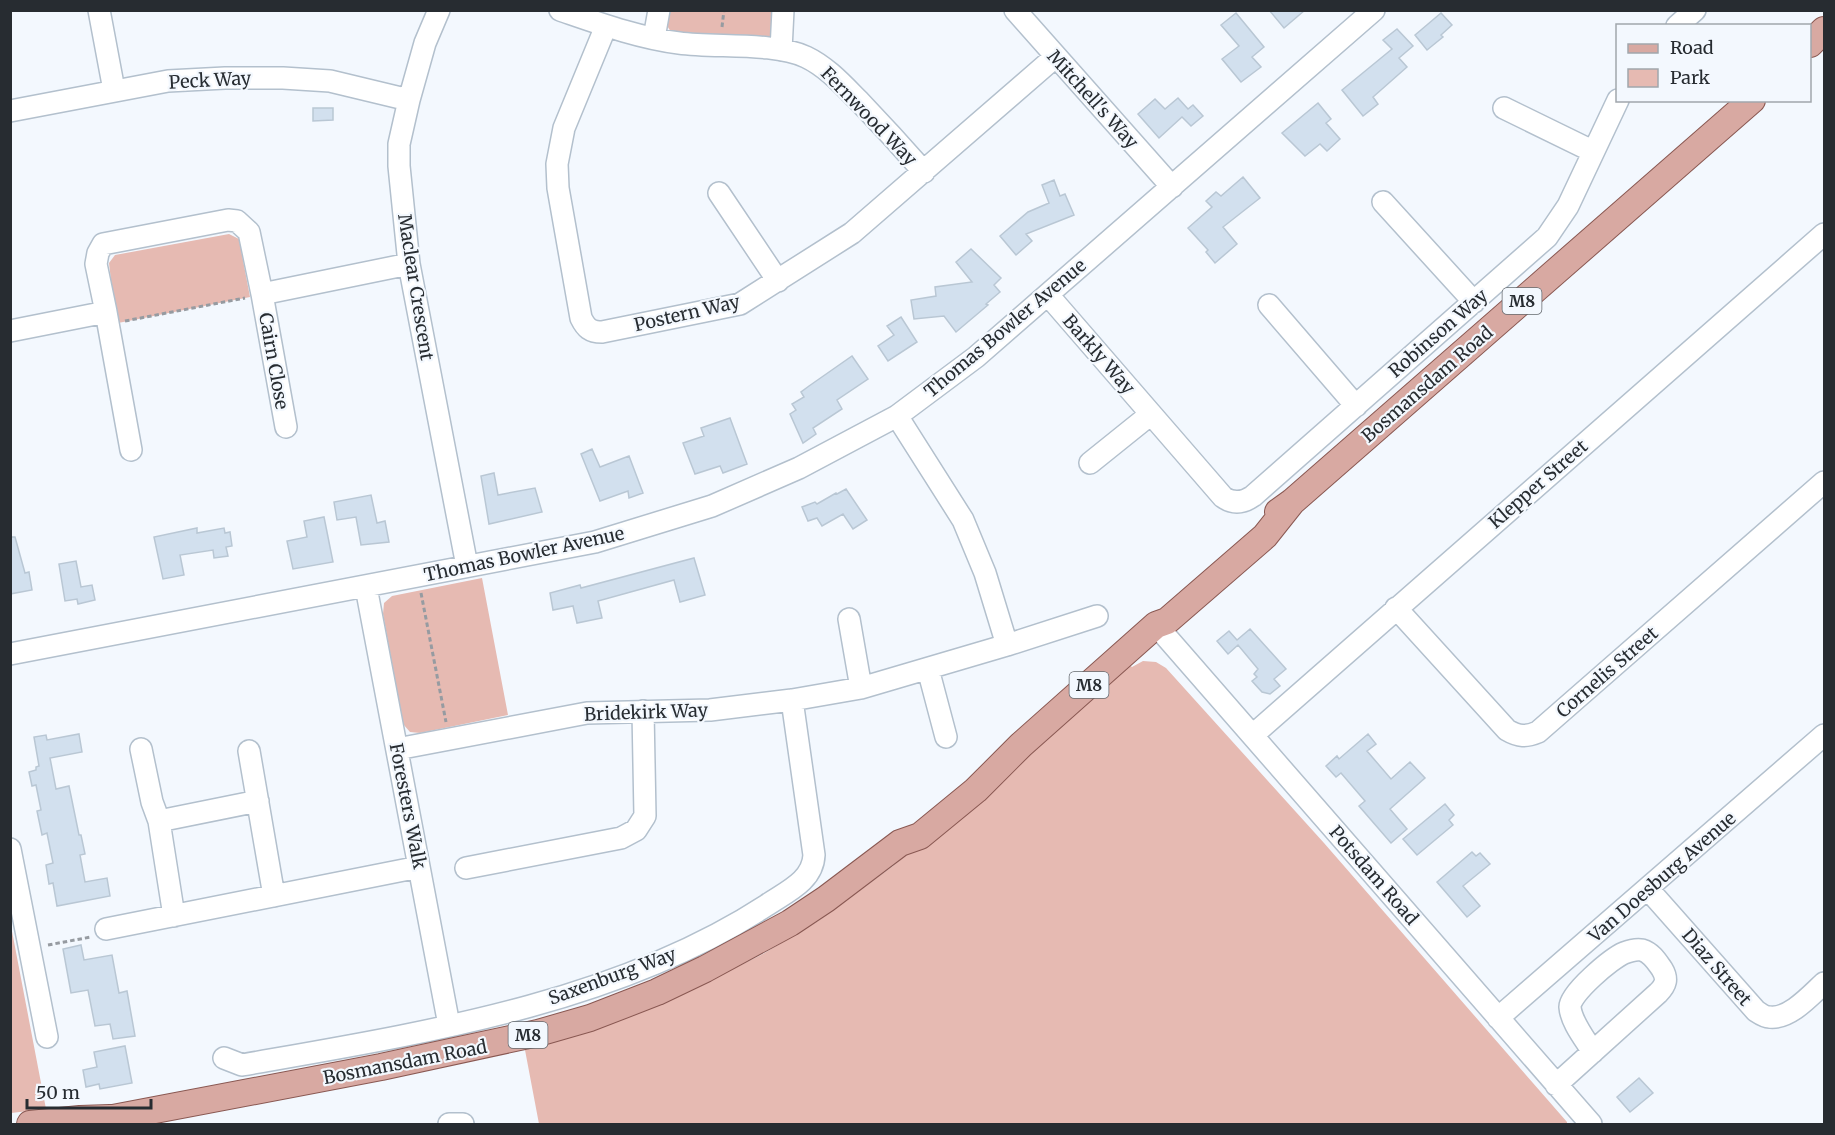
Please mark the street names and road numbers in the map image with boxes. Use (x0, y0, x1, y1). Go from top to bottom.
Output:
street label: Mitchell's Way (1043, 45, 1144, 154)
street label: Fernwood Way (816, 62, 922, 171)
street label: Peck Way (168, 66, 252, 94)
street label: Maclear Crescent (393, 212, 439, 362)
street label: Thomas Bowler Avenue (919, 254, 1091, 402)
street label: Robinson Way (1384, 283, 1493, 382)
road number: M8 (1502, 288, 1541, 314)
street label: Postern Way (632, 290, 743, 336)
street label: Barkly Way (1058, 309, 1140, 399)
street label: Cairn Close (254, 311, 294, 411)
street label: Bosmansdam Road (1357, 321, 1497, 447)
street label: Klepper Street (1484, 435, 1592, 533)
street label: Thomas Bowler Avenue (422, 522, 626, 586)
street label: Cornelis Street (1551, 622, 1663, 722)
road number: M8 (1070, 672, 1108, 698)
street label: Bridekirk Way (584, 698, 709, 726)
street label: Foresters Walk (385, 741, 432, 871)
street label: Van Doesburg Avenue (1583, 807, 1740, 948)
street label: Potsdam Road (1325, 821, 1424, 930)
street label: Diaz Street (1677, 924, 1757, 1010)
street label: Saxenburg Way (545, 942, 679, 1010)
road number: M8 (508, 1022, 548, 1048)
street label: Bosmansdam Road (321, 1035, 489, 1089)

